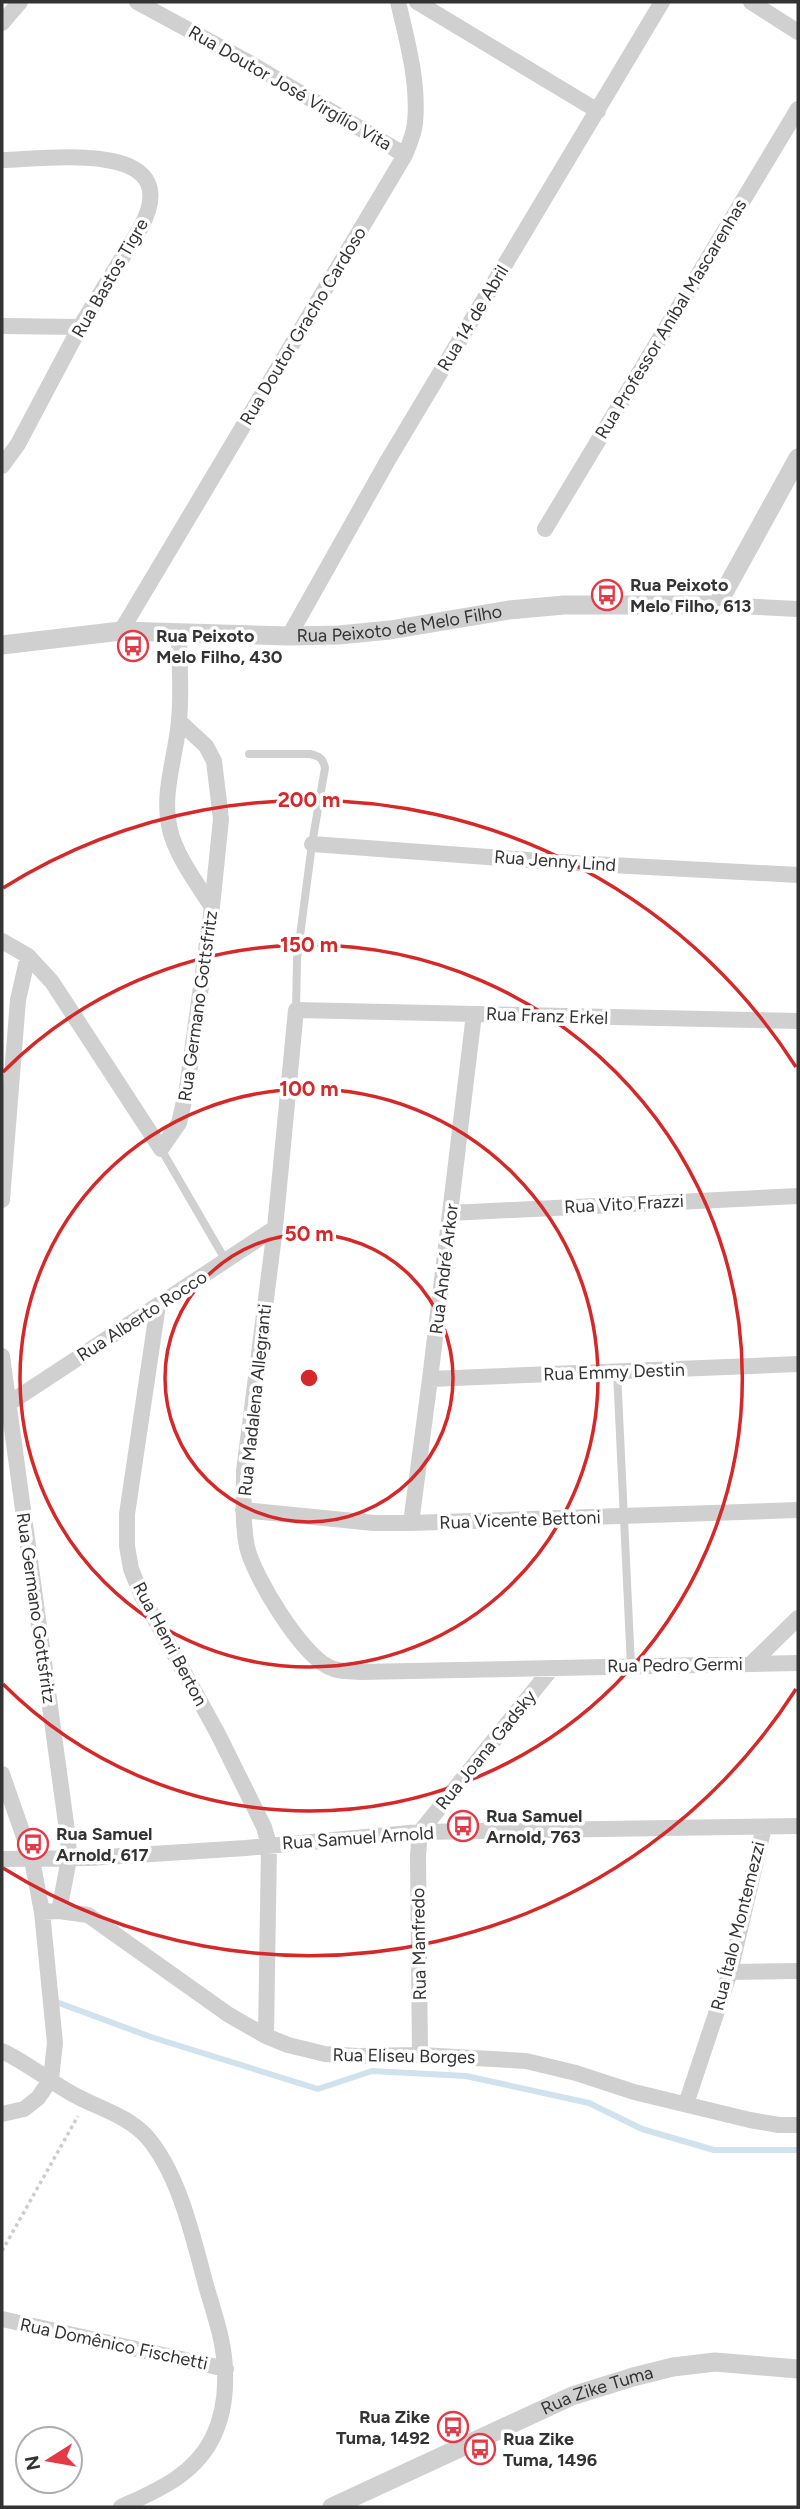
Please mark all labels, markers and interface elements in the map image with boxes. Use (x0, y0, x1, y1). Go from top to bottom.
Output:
street label: Rua Doutor José Virgílio Vita (184, 21, 396, 155)
street label: Rua Professor Aníbal Mascarenhas (591, 195, 751, 443)
street label: Rua Bastos Tigre (67, 214, 153, 342)
street label: Rua Doutor Gracho Cardoso (235, 223, 371, 429)
street label: Rua 14 de Abril (433, 261, 513, 375)
place label: Rua Peixoto Melo Filho, 613 (630, 574, 751, 617)
bus stop icon: Rua Peixoto Melo Filho, 613 (590, 578, 624, 612)
street label: Rua Peixoto de Melo Filho (296, 600, 504, 647)
place label: Rua Peixoto Melo Filho, 430 (156, 625, 283, 668)
bus stop icon: Rua Peixoto Melo Filho, 430 (116, 629, 150, 663)
text: 200 m (278, 787, 340, 812)
street label: Rua Jenny Lind (493, 846, 617, 876)
street label: Rua Germano Gottsfritz (174, 909, 222, 1103)
text: 150 m (280, 932, 338, 957)
street label: Rua Franz Erkel (486, 1003, 608, 1029)
text: 100 m (279, 1076, 339, 1101)
street label: Rua Vito Frazzi (564, 1190, 684, 1218)
street label: Rua André Arkor (425, 1202, 463, 1336)
text: 50 m (284, 1221, 334, 1246)
street label: Rua Alberto Rocco (73, 1266, 211, 1366)
street label: Rua Madalena Allegranti (234, 1303, 276, 1497)
street label: Rua Emmy Destin (543, 1359, 685, 1385)
centre of rings (297, 1366, 321, 1390)
street label: Rua Vicente Bettoni (439, 1506, 601, 1534)
street label: Rua Germano Gottsfritz (12, 1511, 60, 1705)
street label: Rua Henri Berton (128, 1578, 212, 1710)
street label: Rua Pedro Germi (607, 1653, 743, 1677)
street label: Rua Joana Gadsky (431, 1685, 541, 1814)
place label: Rua Samuel Arnold, 763 (486, 1805, 583, 1848)
bus stop icon: Rua Samuel Arnold, 763 (446, 1809, 480, 1843)
street label: Rua Samuel Arnold (281, 1822, 435, 1854)
place label: Rua Samuel Arnold, 617 (56, 1823, 153, 1866)
bus stop icon: Rua Samuel Arnold, 617 (16, 1827, 50, 1861)
street label: Rua Ítalo Montemezzi (706, 1839, 770, 2013)
street label: Rua Manfredo (407, 1887, 431, 2001)
street label: Rua Eliseu Borges (332, 2044, 476, 2068)
street label: Rua Domênico Fischetti (18, 2313, 210, 2375)
street label: Rua Zike Tuma (537, 2361, 655, 2420)
place label: Rua Zike Tuma, 1492 (336, 2406, 430, 2449)
bus stop icon: Rua Zike Tuma, 1492 (436, 2410, 470, 2444)
north arrow (14, 2425, 84, 2495)
place label: Rua Zike Tuma, 1496 (503, 2428, 597, 2471)
bus stop icon: Rua Zike Tuma, 1496 (463, 2432, 497, 2466)
text: N (20, 2454, 45, 2473)

